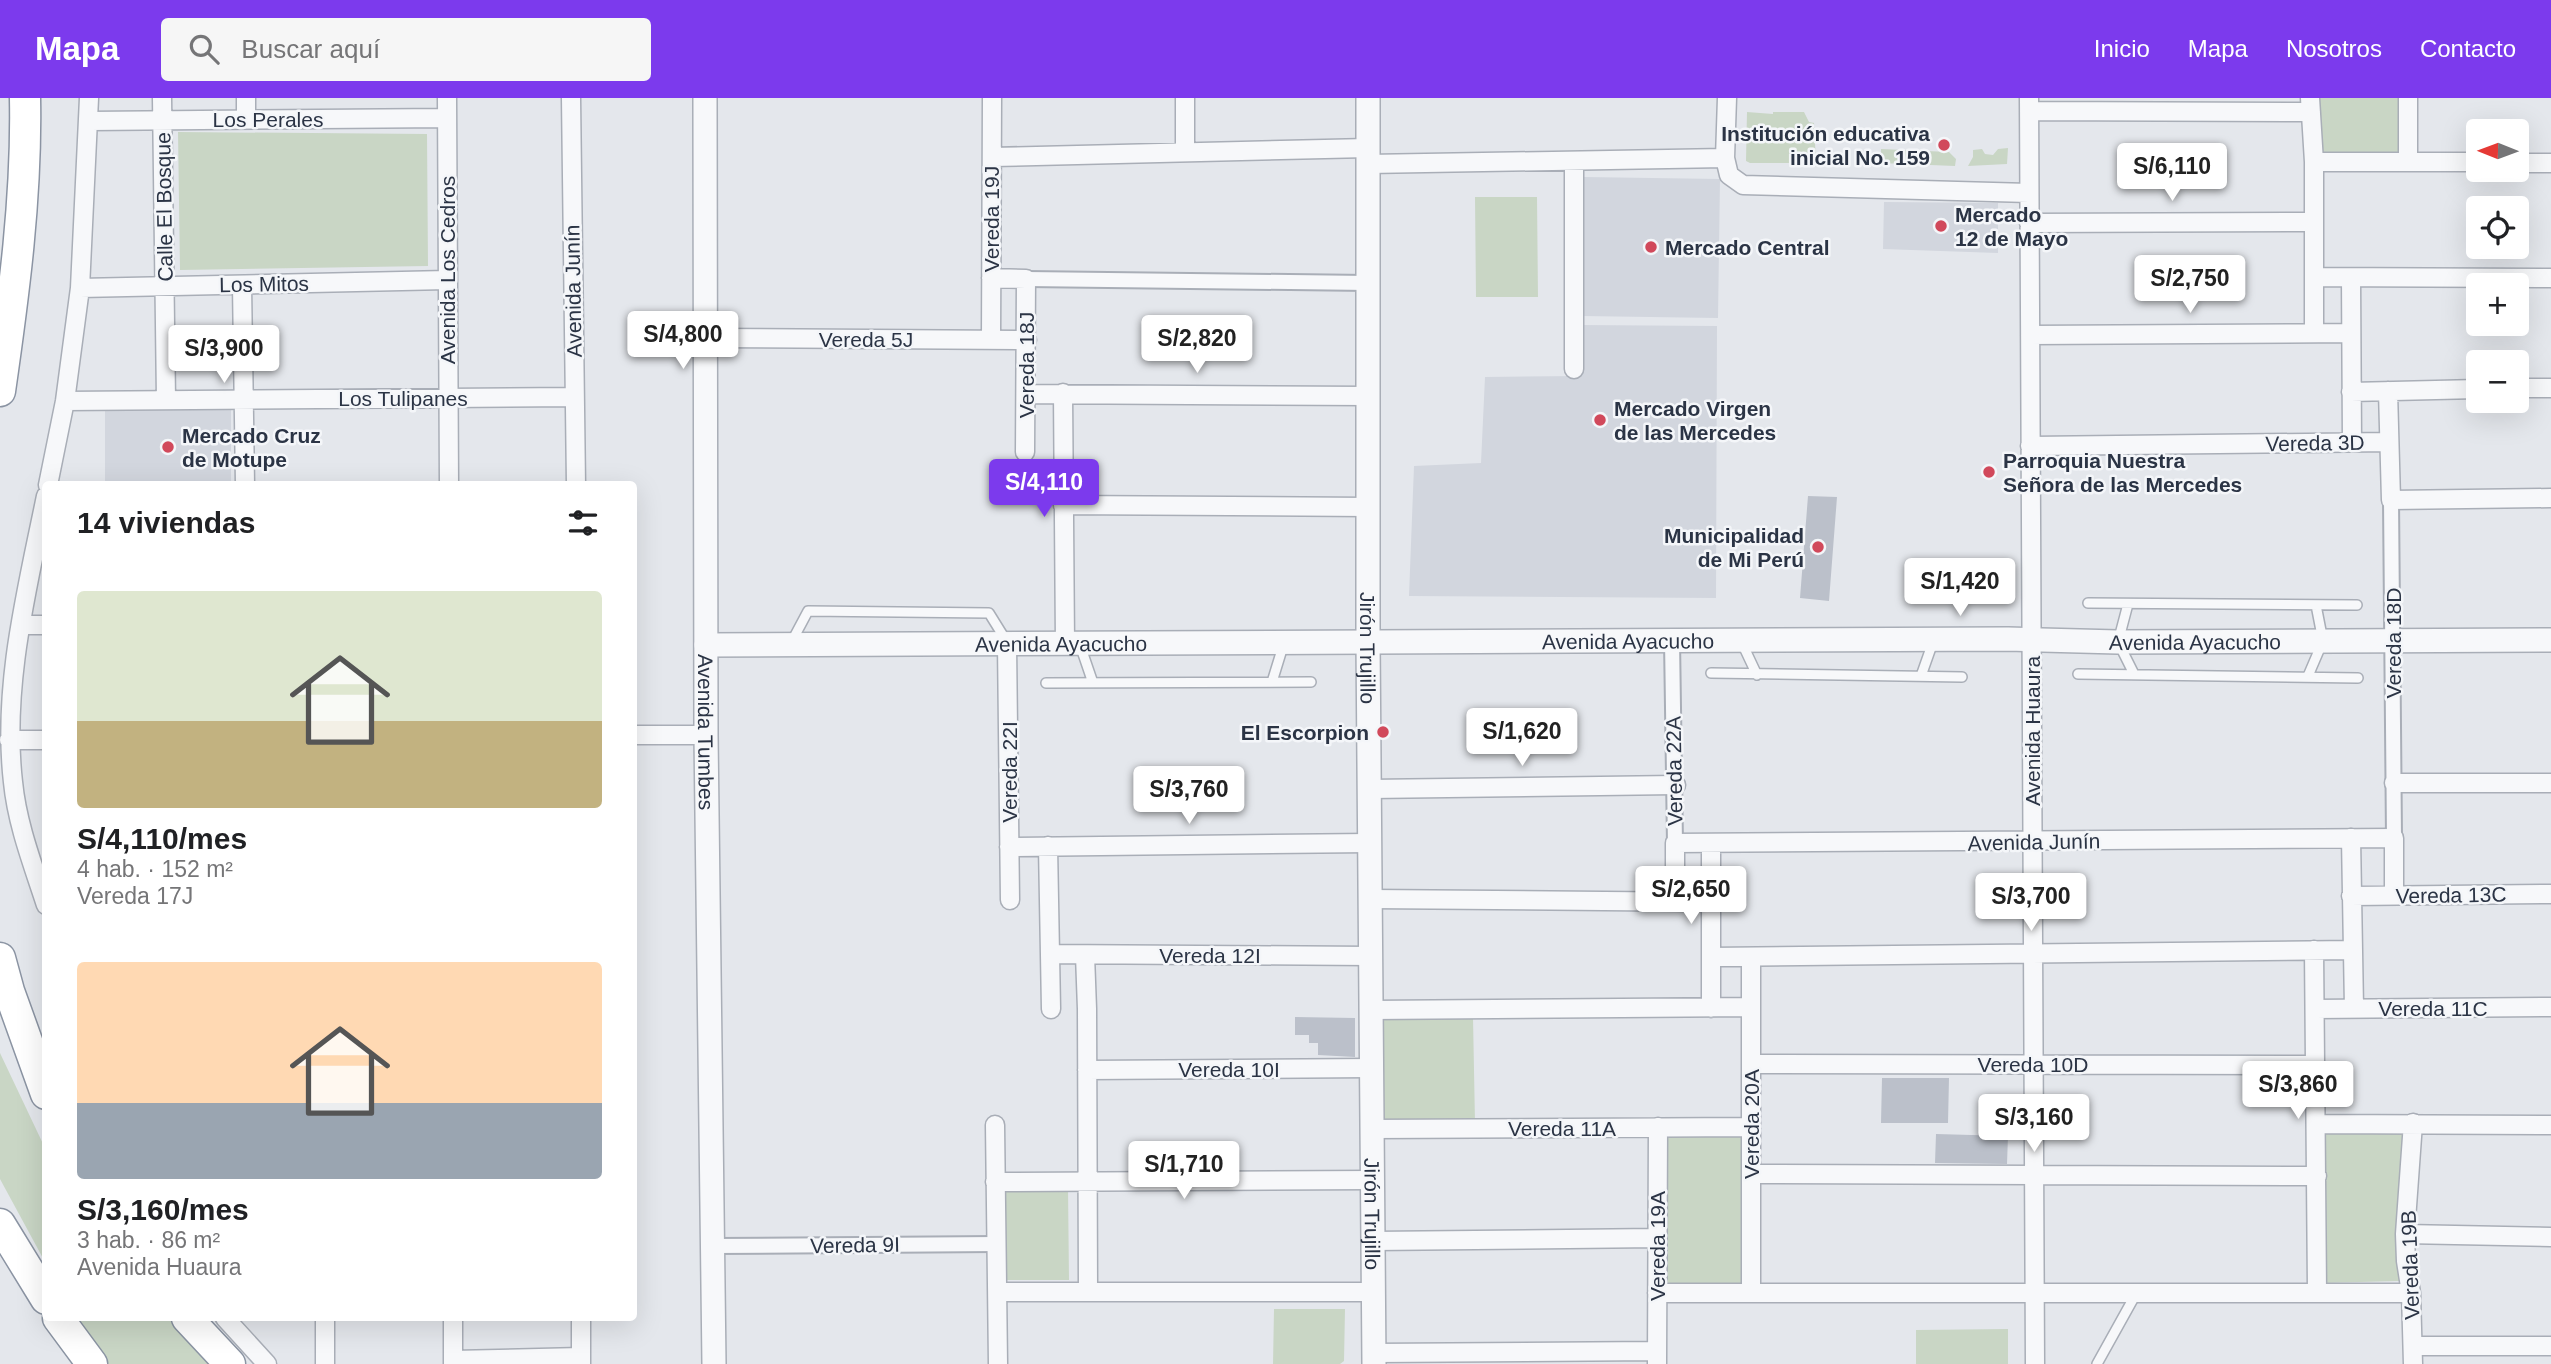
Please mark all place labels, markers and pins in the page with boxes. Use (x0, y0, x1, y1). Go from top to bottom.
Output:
place label: Institución educativa inicial No. 159 (1721, 122, 1930, 169)
marker: Institución educativa inicial No. 159 (1936, 137, 1952, 153)
pin: S/6,110 (2107, 144, 2237, 203)
place label: Mercado 12 de Mayo (1955, 203, 2068, 250)
marker: Mercado 12 de Mayo (1933, 218, 1949, 234)
place label: Mercado Central (1665, 236, 1830, 259)
marker: Mercado Central (1643, 239, 1659, 255)
pin: S/2,750 (2125, 256, 2255, 315)
pin: S/4,800 (618, 312, 748, 371)
pin: S/2,820 (1132, 316, 1262, 375)
pin: S/3,900 (159, 326, 289, 385)
place label: Mercado Virgen de las Mercedes (1614, 397, 1776, 444)
marker: Mercado Virgen de las Mercedes (1592, 412, 1608, 428)
place label: Mercado Cruz de Motupe (182, 424, 321, 471)
marker: Mercado Cruz de Motupe (160, 439, 176, 455)
place label: Parroquia Nuestra Señora de las Mercedes (2003, 449, 2242, 496)
pin: S/4,110 (979, 460, 1109, 519)
marker: Parroquia Nuestra Señora de las Mercedes (1981, 464, 1997, 480)
place label: Municipalidad de Mi Perú (1664, 524, 1804, 571)
marker: Municipalidad de Mi Perú (1810, 539, 1826, 555)
pin: S/1,420 (1895, 559, 2025, 618)
pin: S/1,620 (1457, 708, 1587, 768)
place label: El Escorpion (1241, 721, 1369, 744)
marker: El Escorpion (1375, 724, 1391, 740)
pin: S/3,760 (1124, 766, 1254, 826)
pin: S/2,650 (1626, 866, 1756, 926)
pin: S/3,700 (1966, 874, 2096, 933)
pin: S/3,860 (2233, 1062, 2363, 1121)
pin: S/3,160 (1969, 1094, 2099, 1154)
pin: S/1,710 (1119, 1142, 1249, 1201)

